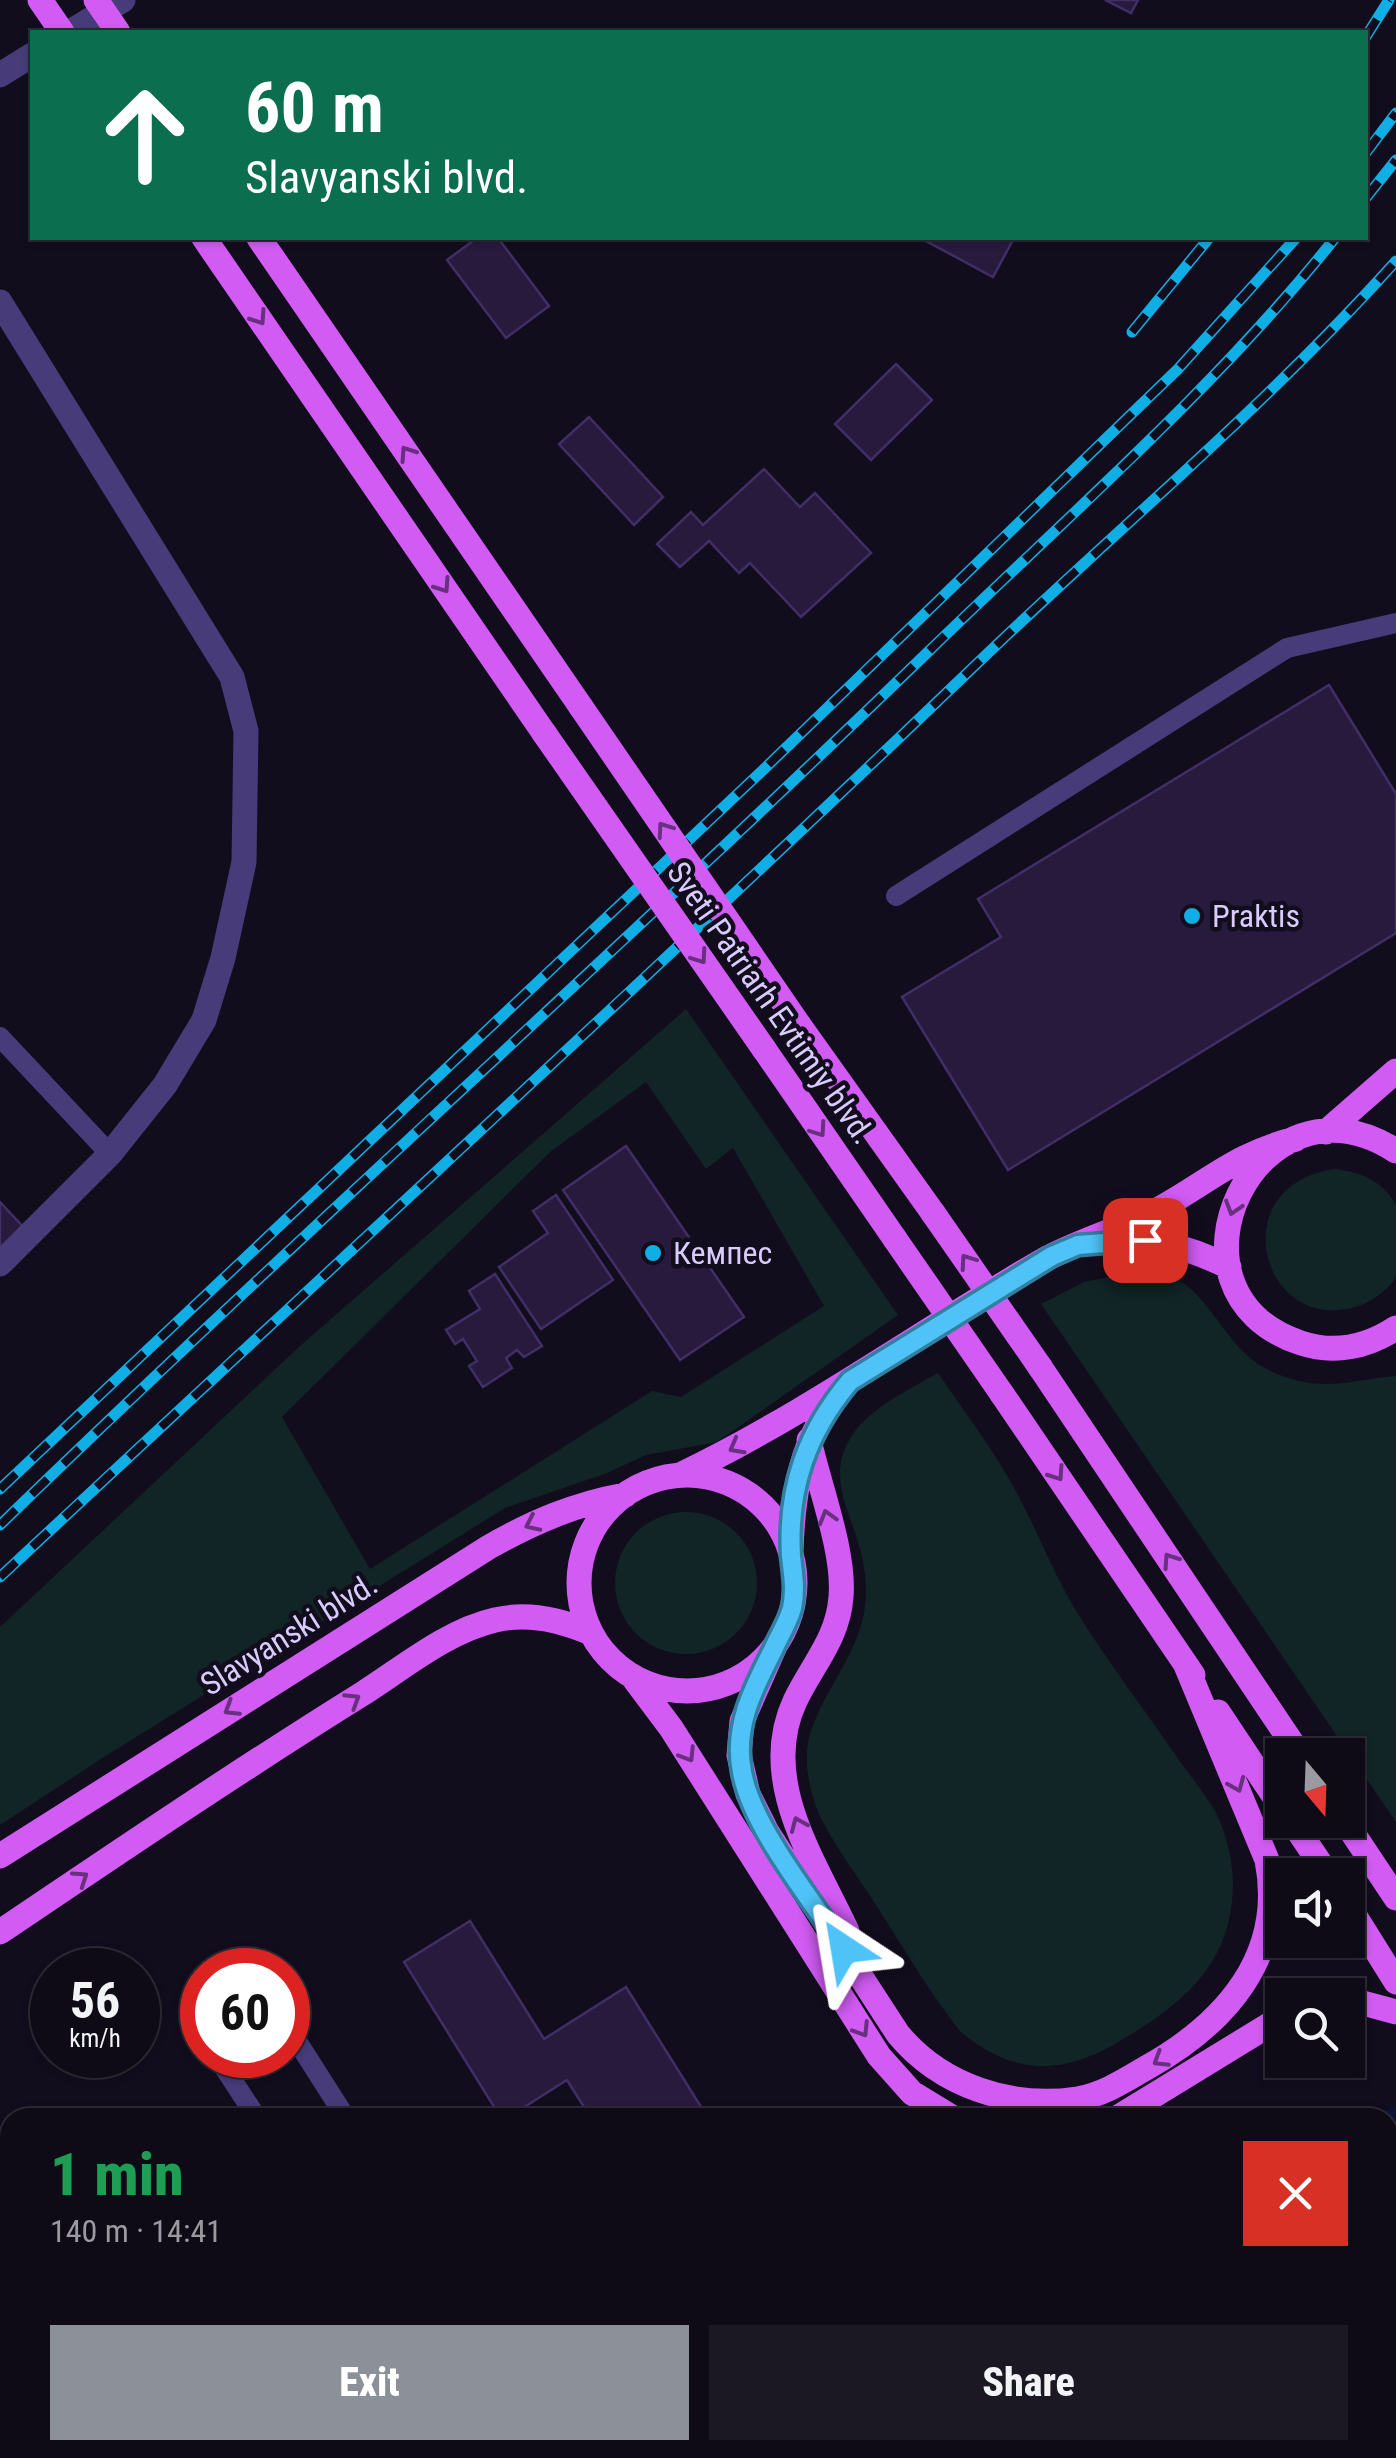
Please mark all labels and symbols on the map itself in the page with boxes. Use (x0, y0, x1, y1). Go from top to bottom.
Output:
one-way arrow (247, 306, 265, 325)
one-way arrow (401, 446, 419, 465)
one-way arrow (431, 574, 449, 593)
one-way arrow (658, 822, 676, 840)
street label: Sveti Patriarh Evtimiy blvd. (659, 855, 883, 1151)
place label: Praktis (1212, 897, 1300, 935)
marker: Praktis (1181, 905, 1203, 927)
one-way arrow (688, 946, 706, 964)
one-way arrow (807, 1118, 825, 1137)
pin (1103, 1198, 1188, 1283)
one-way arrow (1224, 1199, 1244, 1216)
place label: Кемпес (673, 1234, 772, 1272)
marker: Кемпес (642, 1242, 664, 1264)
one-way arrow (961, 1254, 979, 1273)
one-way arrow (728, 1435, 746, 1454)
one-way arrow (1044, 1464, 1063, 1482)
one-way arrow (818, 1509, 839, 1526)
one-way arrow (524, 1512, 542, 1532)
one-way arrow (1164, 1553, 1182, 1572)
street label: Slavyanski blvd. (194, 1565, 384, 1703)
one-way arrow (342, 1693, 360, 1712)
one-way arrow (224, 1696, 242, 1715)
north arrow (1265, 1738, 1365, 1838)
one-way arrow (676, 1744, 695, 1762)
one-way arrow (1225, 1775, 1245, 1793)
one-way arrow (790, 1816, 810, 1834)
one-way arrow (70, 1871, 88, 1890)
position arrow (792, 1897, 896, 2001)
speed limit sign: 60 (180, 1948, 310, 2078)
one-way arrow (850, 2019, 869, 2037)
one-way arrow (1153, 2048, 1171, 2067)

